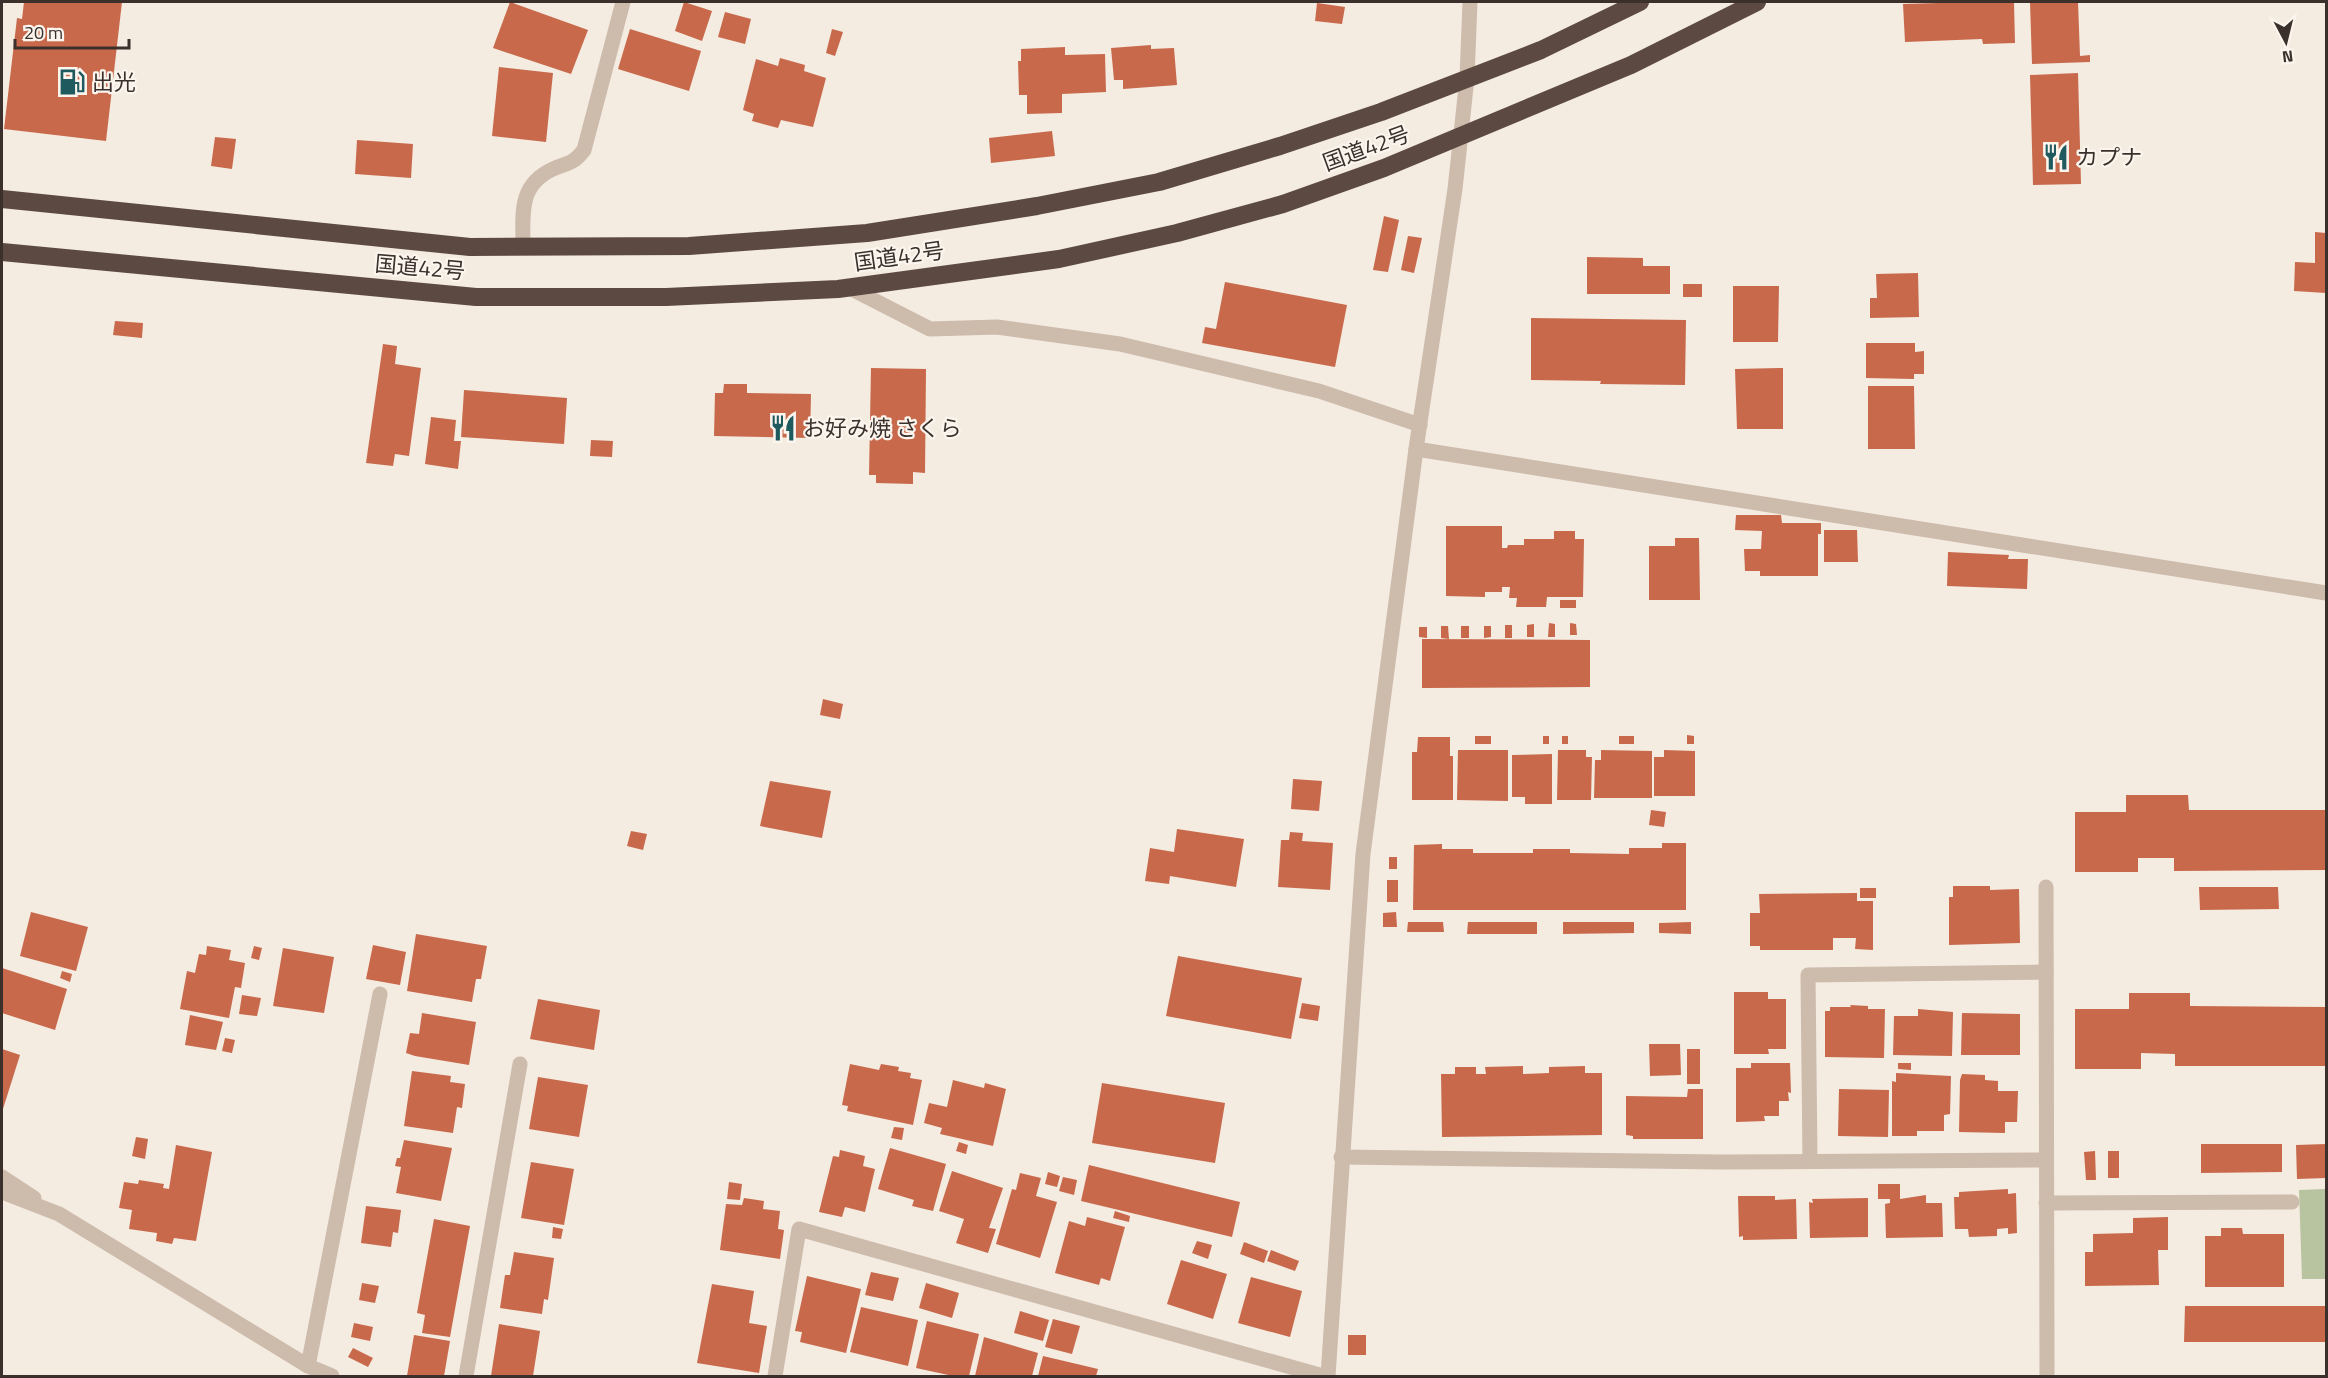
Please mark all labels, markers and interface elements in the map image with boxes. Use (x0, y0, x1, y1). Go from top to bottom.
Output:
scale bar (15, 12, 129, 50)
north arrow (2256, 12, 2316, 72)
text: 20 m (24, 19, 63, 46)
text: N (2281, 44, 2295, 69)
place label: 出光 (92, 65, 136, 99)
fuel station icon: 出光 (57, 67, 87, 97)
street label: 国道42号 (1318, 117, 1414, 179)
place label: カプナ (2076, 140, 2142, 174)
restaurant icon: カプナ (2041, 142, 2071, 172)
street label: 国道42号 (852, 233, 946, 279)
street label: 国道42号 (373, 246, 467, 288)
place label: お好み焼 さくら (803, 411, 962, 445)
restaurant icon: お好み焼 さくら (768, 413, 798, 443)

